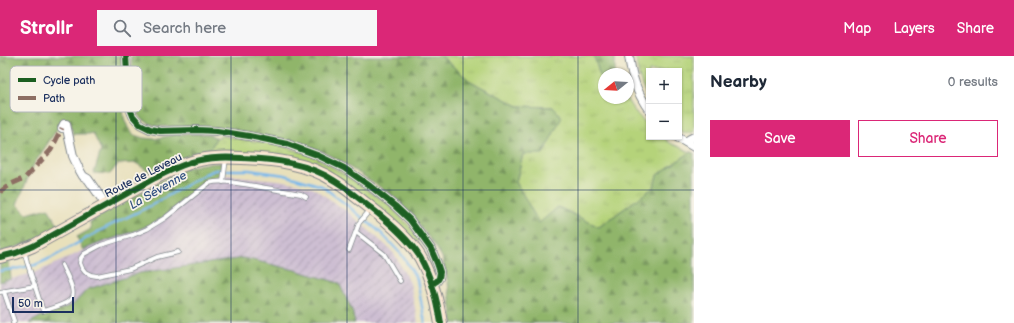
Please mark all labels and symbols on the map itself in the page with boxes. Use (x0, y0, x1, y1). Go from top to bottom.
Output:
legend (10, 66, 142, 112)
north arrow (598, 68, 634, 104)
text: Cycle path (43, 74, 95, 87)
text: Path (43, 92, 65, 105)
street label: Route de Leveau (102, 150, 184, 201)
water label: La Sévenne (127, 168, 190, 213)
scale bar (12, 295, 74, 314)

